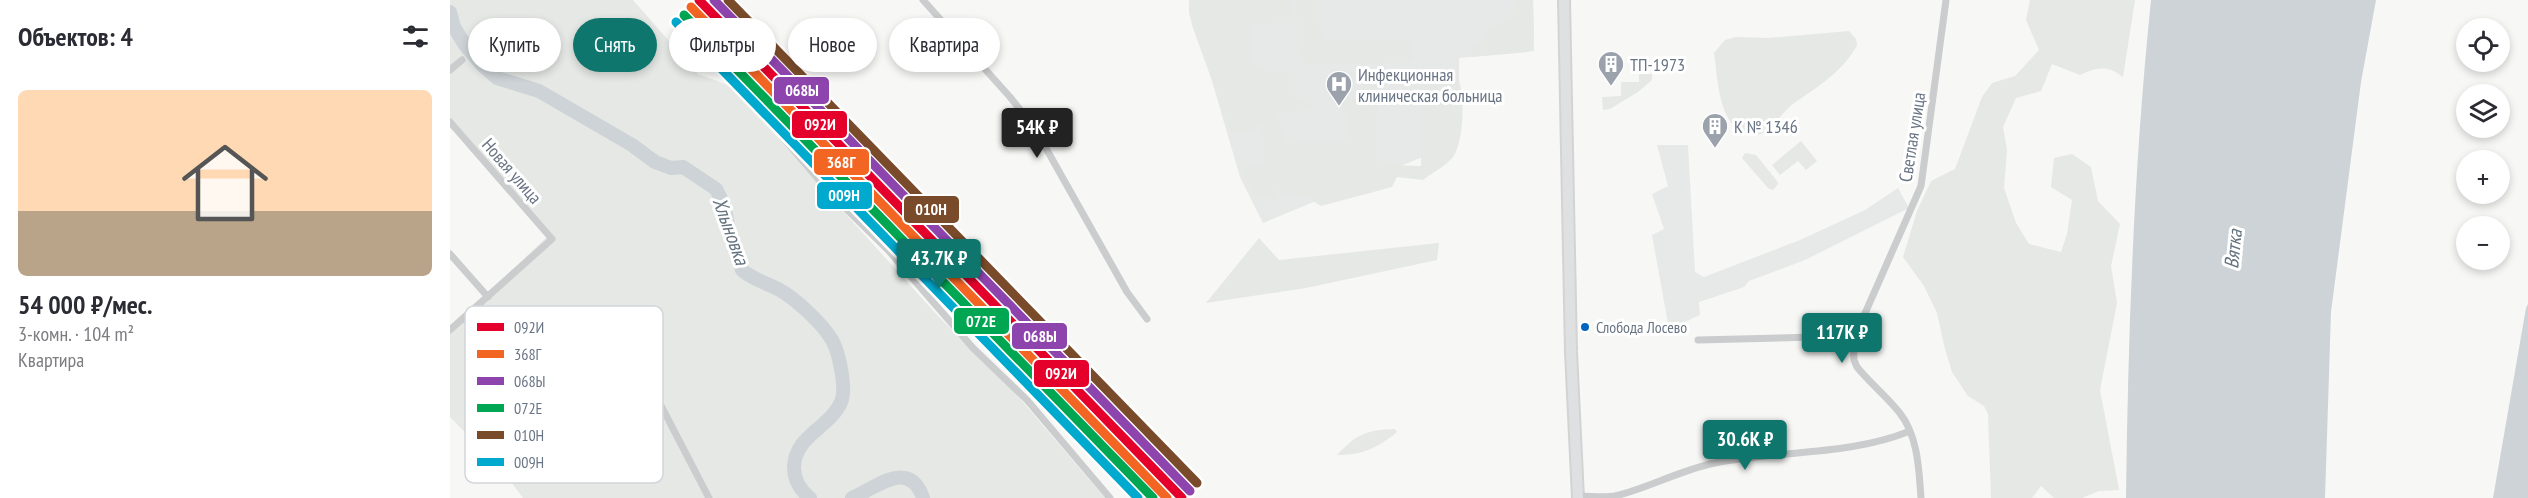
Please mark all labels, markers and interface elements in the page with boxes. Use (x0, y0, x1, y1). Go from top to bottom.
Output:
chip: Купить (468, 18, 561, 72)
chip: Снять (573, 18, 657, 72)
chip: Фильтры (669, 18, 776, 72)
chip: Новое (788, 18, 877, 72)
chip: Квартира (889, 18, 1000, 72)
map controls (2456, 18, 2510, 270)
button: locate (2456, 18, 2510, 72)
text: Объектов: 4 (18, 20, 133, 53)
icon: filters (399, 20, 432, 53)
building icon: ТП-1973 (1596, 49, 1626, 87)
place label: ТП-1973 (1630, 53, 1685, 76)
place label: Инфекционная клиническая больница (1358, 63, 1503, 107)
hospital icon: Инфекционная клиническая больница (1324, 69, 1354, 107)
line badge: 068Ы (773, 76, 830, 105)
text: 068Ы (785, 80, 819, 100)
button: layers (2456, 84, 2510, 138)
street label: Светлая улица (1894, 91, 1930, 183)
pin: 54K ₽ (995, 108, 1079, 159)
line badge: 092И (791, 110, 848, 139)
building icon: К № 1346 (1700, 111, 1730, 149)
text: 092И (804, 114, 836, 134)
text: 54K ₽ (1016, 114, 1058, 140)
place label: К № 1346 (1734, 115, 1798, 138)
icon: home (171, 129, 279, 237)
street label: Новая улица (477, 133, 547, 209)
line badge: 368Г (813, 148, 870, 176)
button: + (2456, 150, 2510, 204)
text: 368Г (826, 152, 856, 172)
line badge: 009Н (816, 181, 873, 210)
text: 009Н (828, 185, 860, 205)
water label: Хлыновка (707, 194, 755, 269)
line badge: 010Н (903, 195, 960, 224)
text: 010Н (915, 199, 947, 219)
button: − (2456, 216, 2510, 270)
water label: Вятка (2218, 227, 2248, 270)
pin: 43.7K ₽ (884, 239, 994, 290)
text: 43.7K ₽ (911, 245, 967, 271)
text: 54 000 ₽/мес. (18, 288, 152, 321)
legend (465, 306, 663, 483)
line badge: 072Е (953, 307, 1010, 335)
text: 072Е (966, 311, 996, 331)
pin: 117K ₽ (1793, 313, 1891, 364)
text: 092И (514, 317, 544, 337)
place label: Слобода Лосево (1596, 317, 1687, 337)
text: 117K ₽ (1816, 319, 1868, 345)
text: 3-комн. · 104 m² (18, 321, 134, 347)
marker: Слобода Лосево (1579, 321, 1591, 333)
line badge: 068Ы (1011, 322, 1068, 350)
text: 068Ы (1023, 326, 1057, 346)
text: 368Г (514, 344, 542, 364)
text: Квартира (18, 347, 84, 373)
line badge: 092И (1033, 359, 1090, 388)
text: 092И (1045, 363, 1077, 383)
text: 068Ы (514, 371, 546, 391)
text: 072Е (514, 398, 543, 418)
pin: 30.6K ₽ (1690, 420, 1800, 471)
text: 010Н (514, 425, 544, 445)
text: 30.6K ₽ (1717, 426, 1773, 452)
text: 009Н (514, 452, 544, 472)

